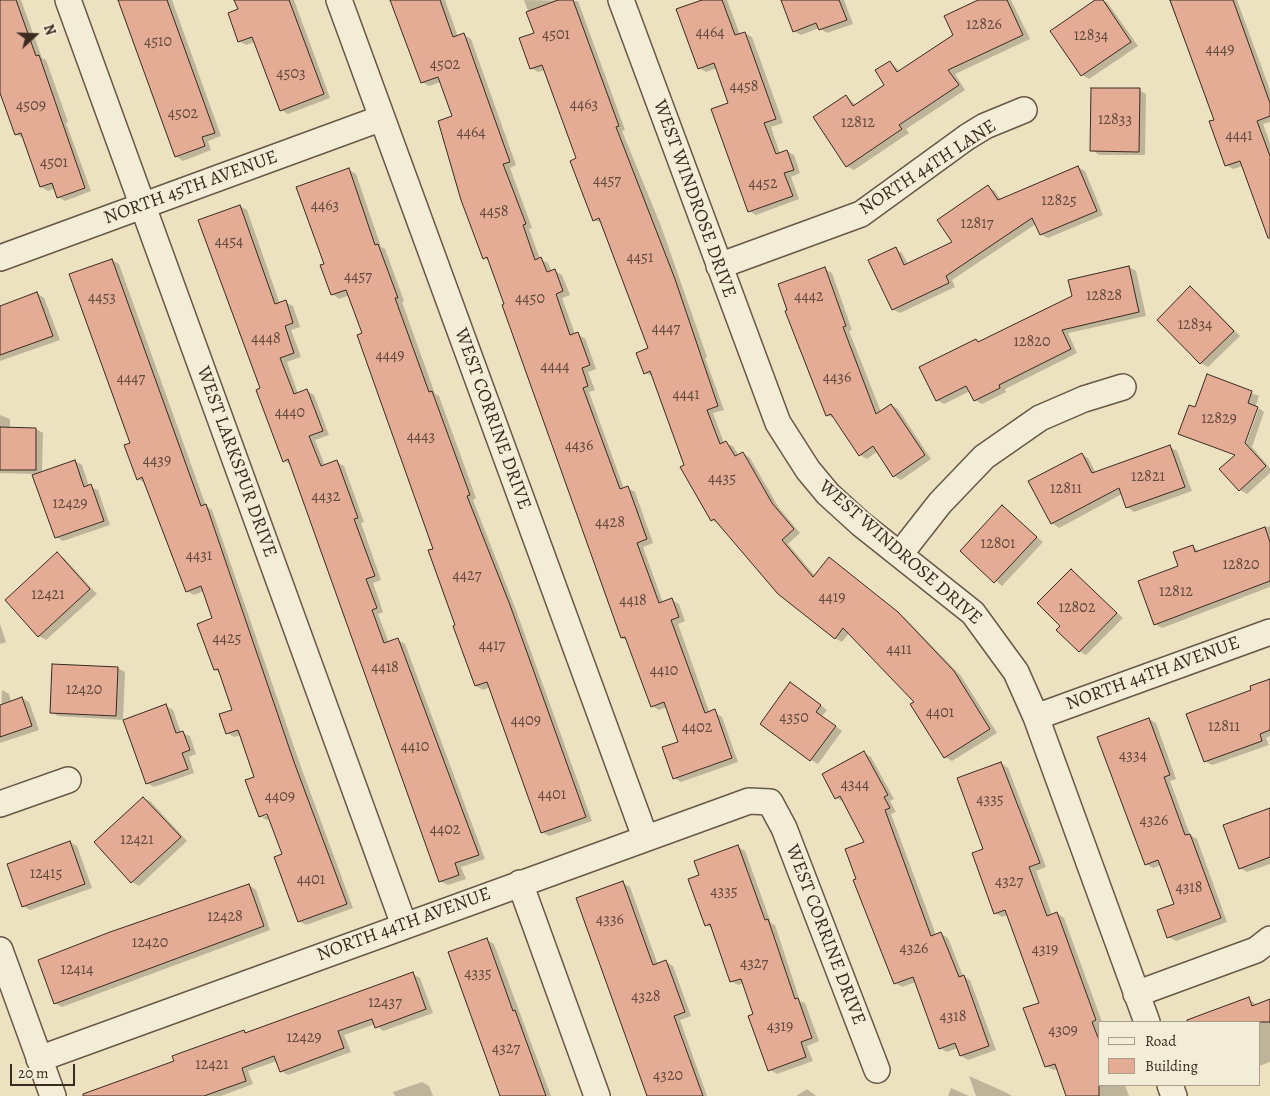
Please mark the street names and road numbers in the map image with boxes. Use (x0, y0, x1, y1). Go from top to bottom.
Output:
street label: WEST WINDROSE DRIVE (648, 97, 740, 301)
street label: NORTH 44TH LANE (855, 115, 1001, 221)
street label: NORTH 45TH AVENUE (101, 146, 281, 230)
street label: WEST CORRINE DRIVE (449, 325, 535, 513)
street label: WEST LARKSPUR DRIVE (191, 363, 281, 561)
street label: WEST WINDROSE DRIVE (814, 476, 986, 630)
street label: NORTH 44TH AVENUE (1063, 632, 1243, 716)
street label: WEST CORRINE DRIVE (780, 842, 870, 1028)
street label: NORTH 44TH AVENUE (314, 883, 494, 967)

